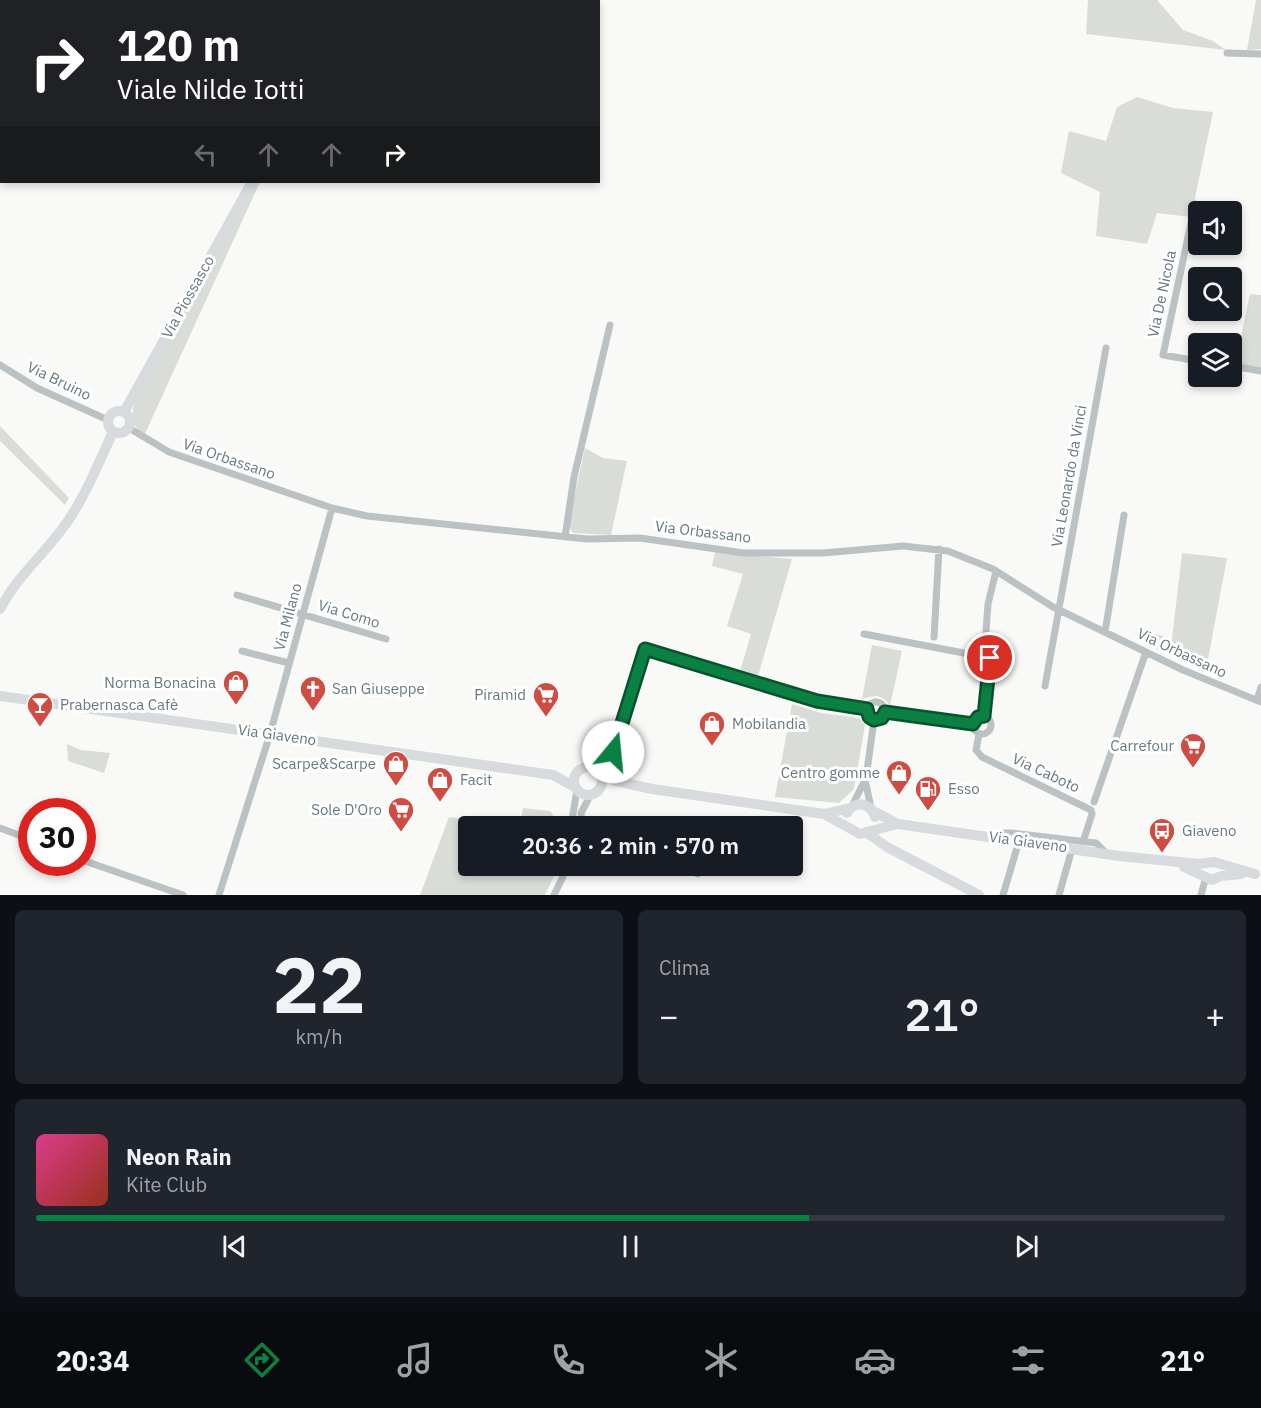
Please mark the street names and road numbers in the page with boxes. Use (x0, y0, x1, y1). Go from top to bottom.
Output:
street label: Via De Nicola (1143, 249, 1180, 339)
street label: Via Piossasco (157, 252, 218, 341)
street label: Via Bruino (24, 357, 94, 404)
street label: Via Leonardo da Vinci (1047, 403, 1090, 548)
street label: Via Orbassano (180, 434, 278, 483)
street label: Via Orbassano (654, 516, 752, 547)
street label: Via Milano (269, 581, 306, 653)
street label: Via Como (316, 595, 382, 632)
street label: Via Orbassano (1134, 623, 1230, 682)
street label: Via Giaveno (237, 720, 317, 749)
street label: Via Caboto (1009, 749, 1083, 796)
street label: Via Giaveno (988, 827, 1068, 856)

